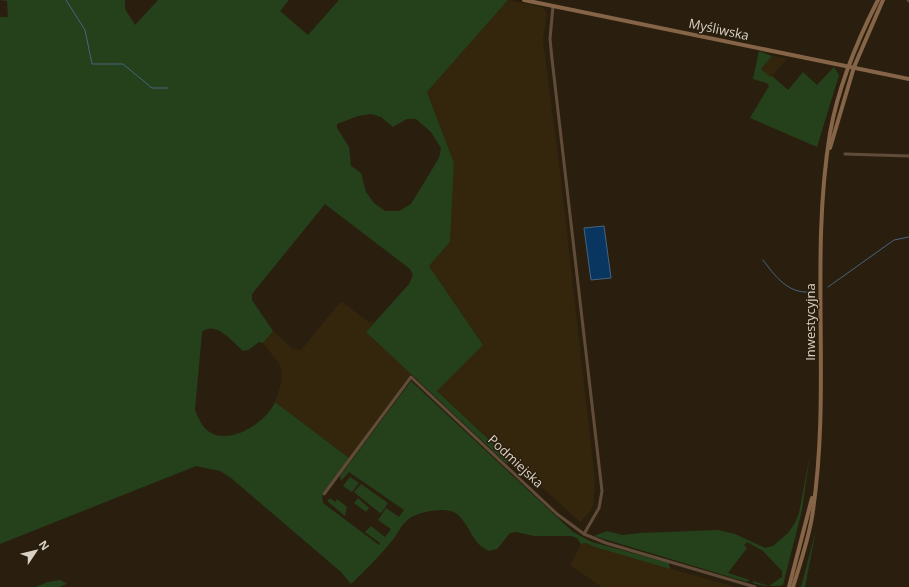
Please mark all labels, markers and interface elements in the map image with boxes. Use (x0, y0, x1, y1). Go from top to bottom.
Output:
street label: Myśliwska (687, 14, 751, 44)
street label: Inwestycyjna (801, 283, 819, 361)
street label: Podmiejska (484, 431, 548, 491)
north arrow (16, 531, 56, 571)
text: N (36, 537, 53, 553)

